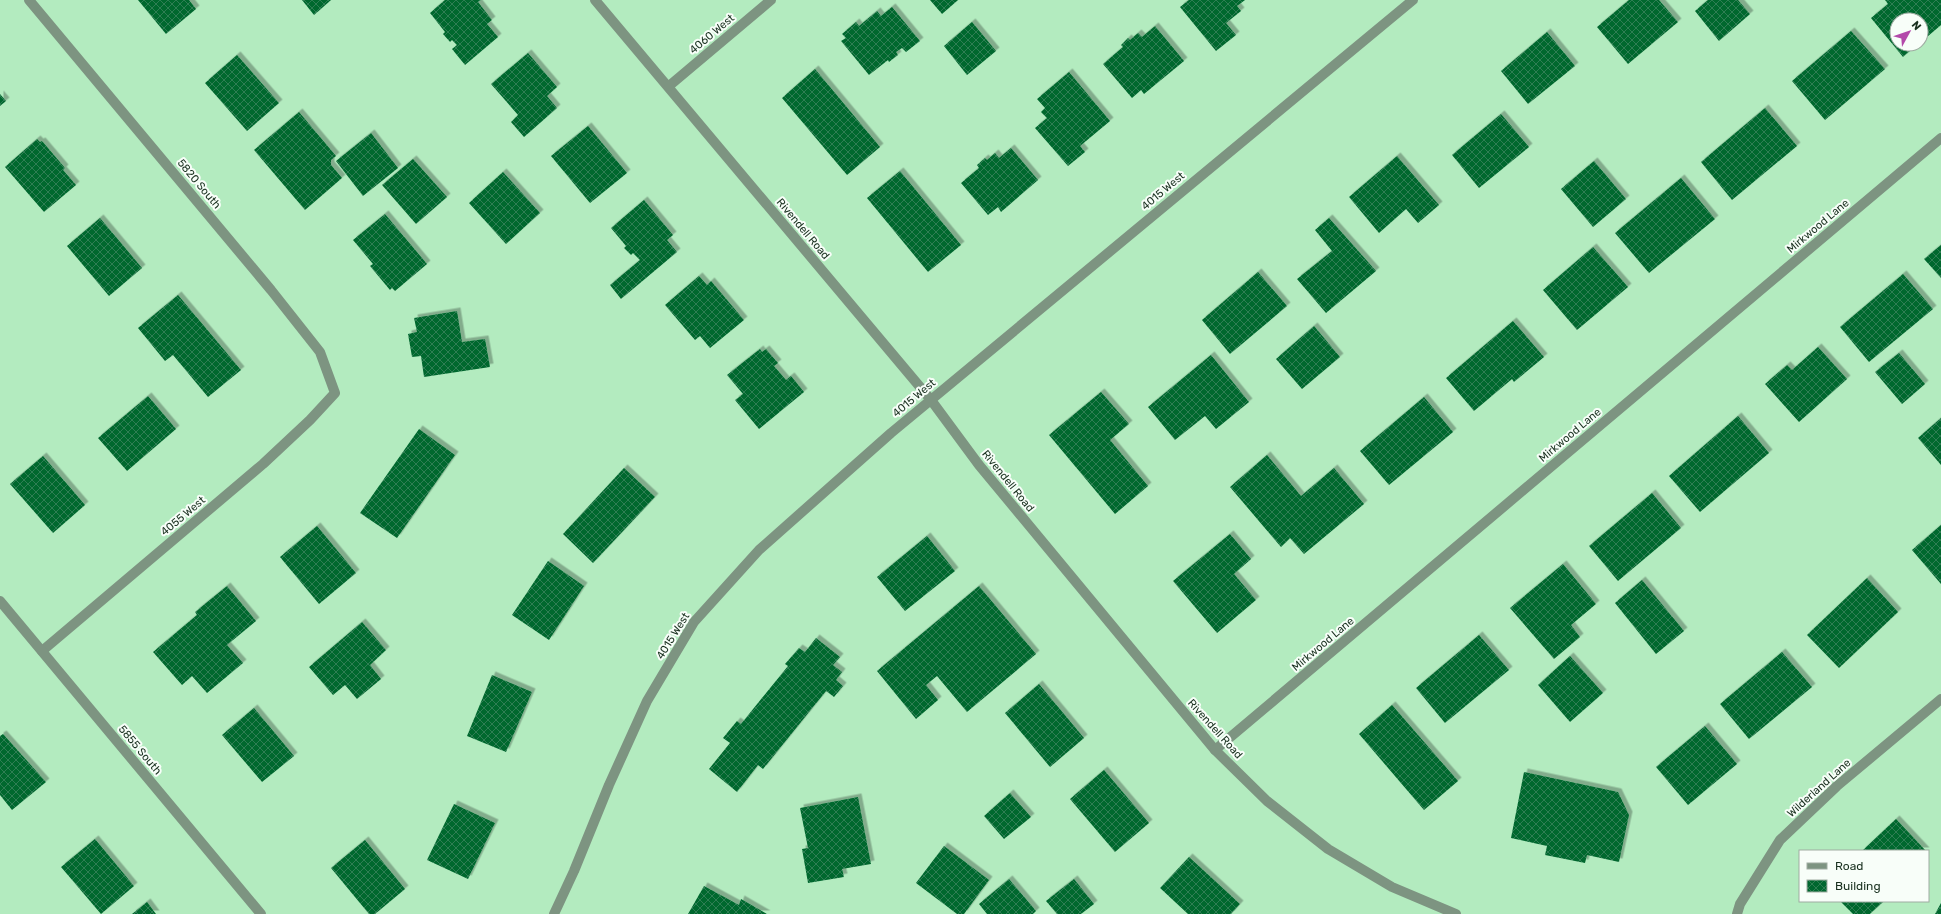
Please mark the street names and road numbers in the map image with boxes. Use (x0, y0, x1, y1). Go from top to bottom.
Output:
street label: 4060 West (687, 11, 738, 57)
street label: 5820 South (175, 157, 223, 211)
street label: 4015 West (1139, 169, 1188, 213)
street label: Rivendell Road (774, 196, 832, 262)
street label: Mirkwood Lane (1784, 196, 1852, 256)
street label: 4015 West (890, 376, 939, 420)
street label: Mirkwood Lane (1536, 405, 1604, 465)
street label: Rivendell Road (979, 448, 1037, 514)
street label: 4055 West (158, 493, 208, 538)
street label: 4015 West (654, 610, 693, 662)
street label: Mirkwood Lane (1289, 614, 1357, 674)
street label: Rivendell Road (1185, 697, 1245, 761)
street label: 5855 South (116, 723, 164, 777)
street label: Wilderland Lane (1785, 756, 1853, 820)

